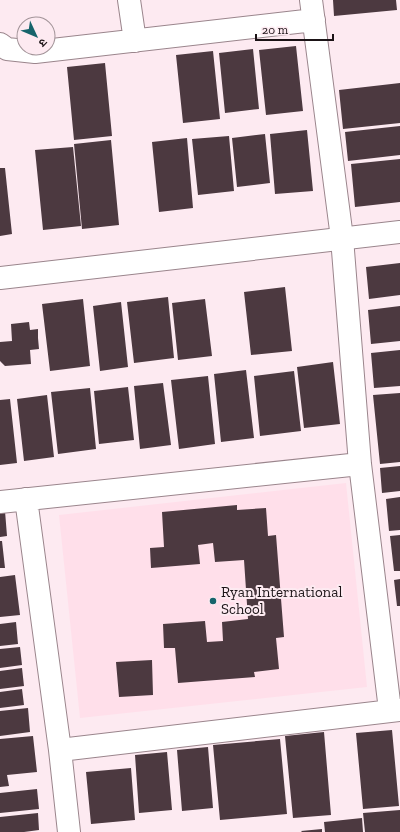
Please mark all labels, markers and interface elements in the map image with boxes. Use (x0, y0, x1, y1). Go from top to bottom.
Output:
north arrow (16, 16, 56, 56)
scale bar (256, 16, 333, 42)
text: 20 m (262, 23, 289, 37)
text: उ (36, 36, 50, 50)
place label: Ryan International School (221, 583, 342, 618)
marker: Ryan International School (208, 596, 218, 606)

